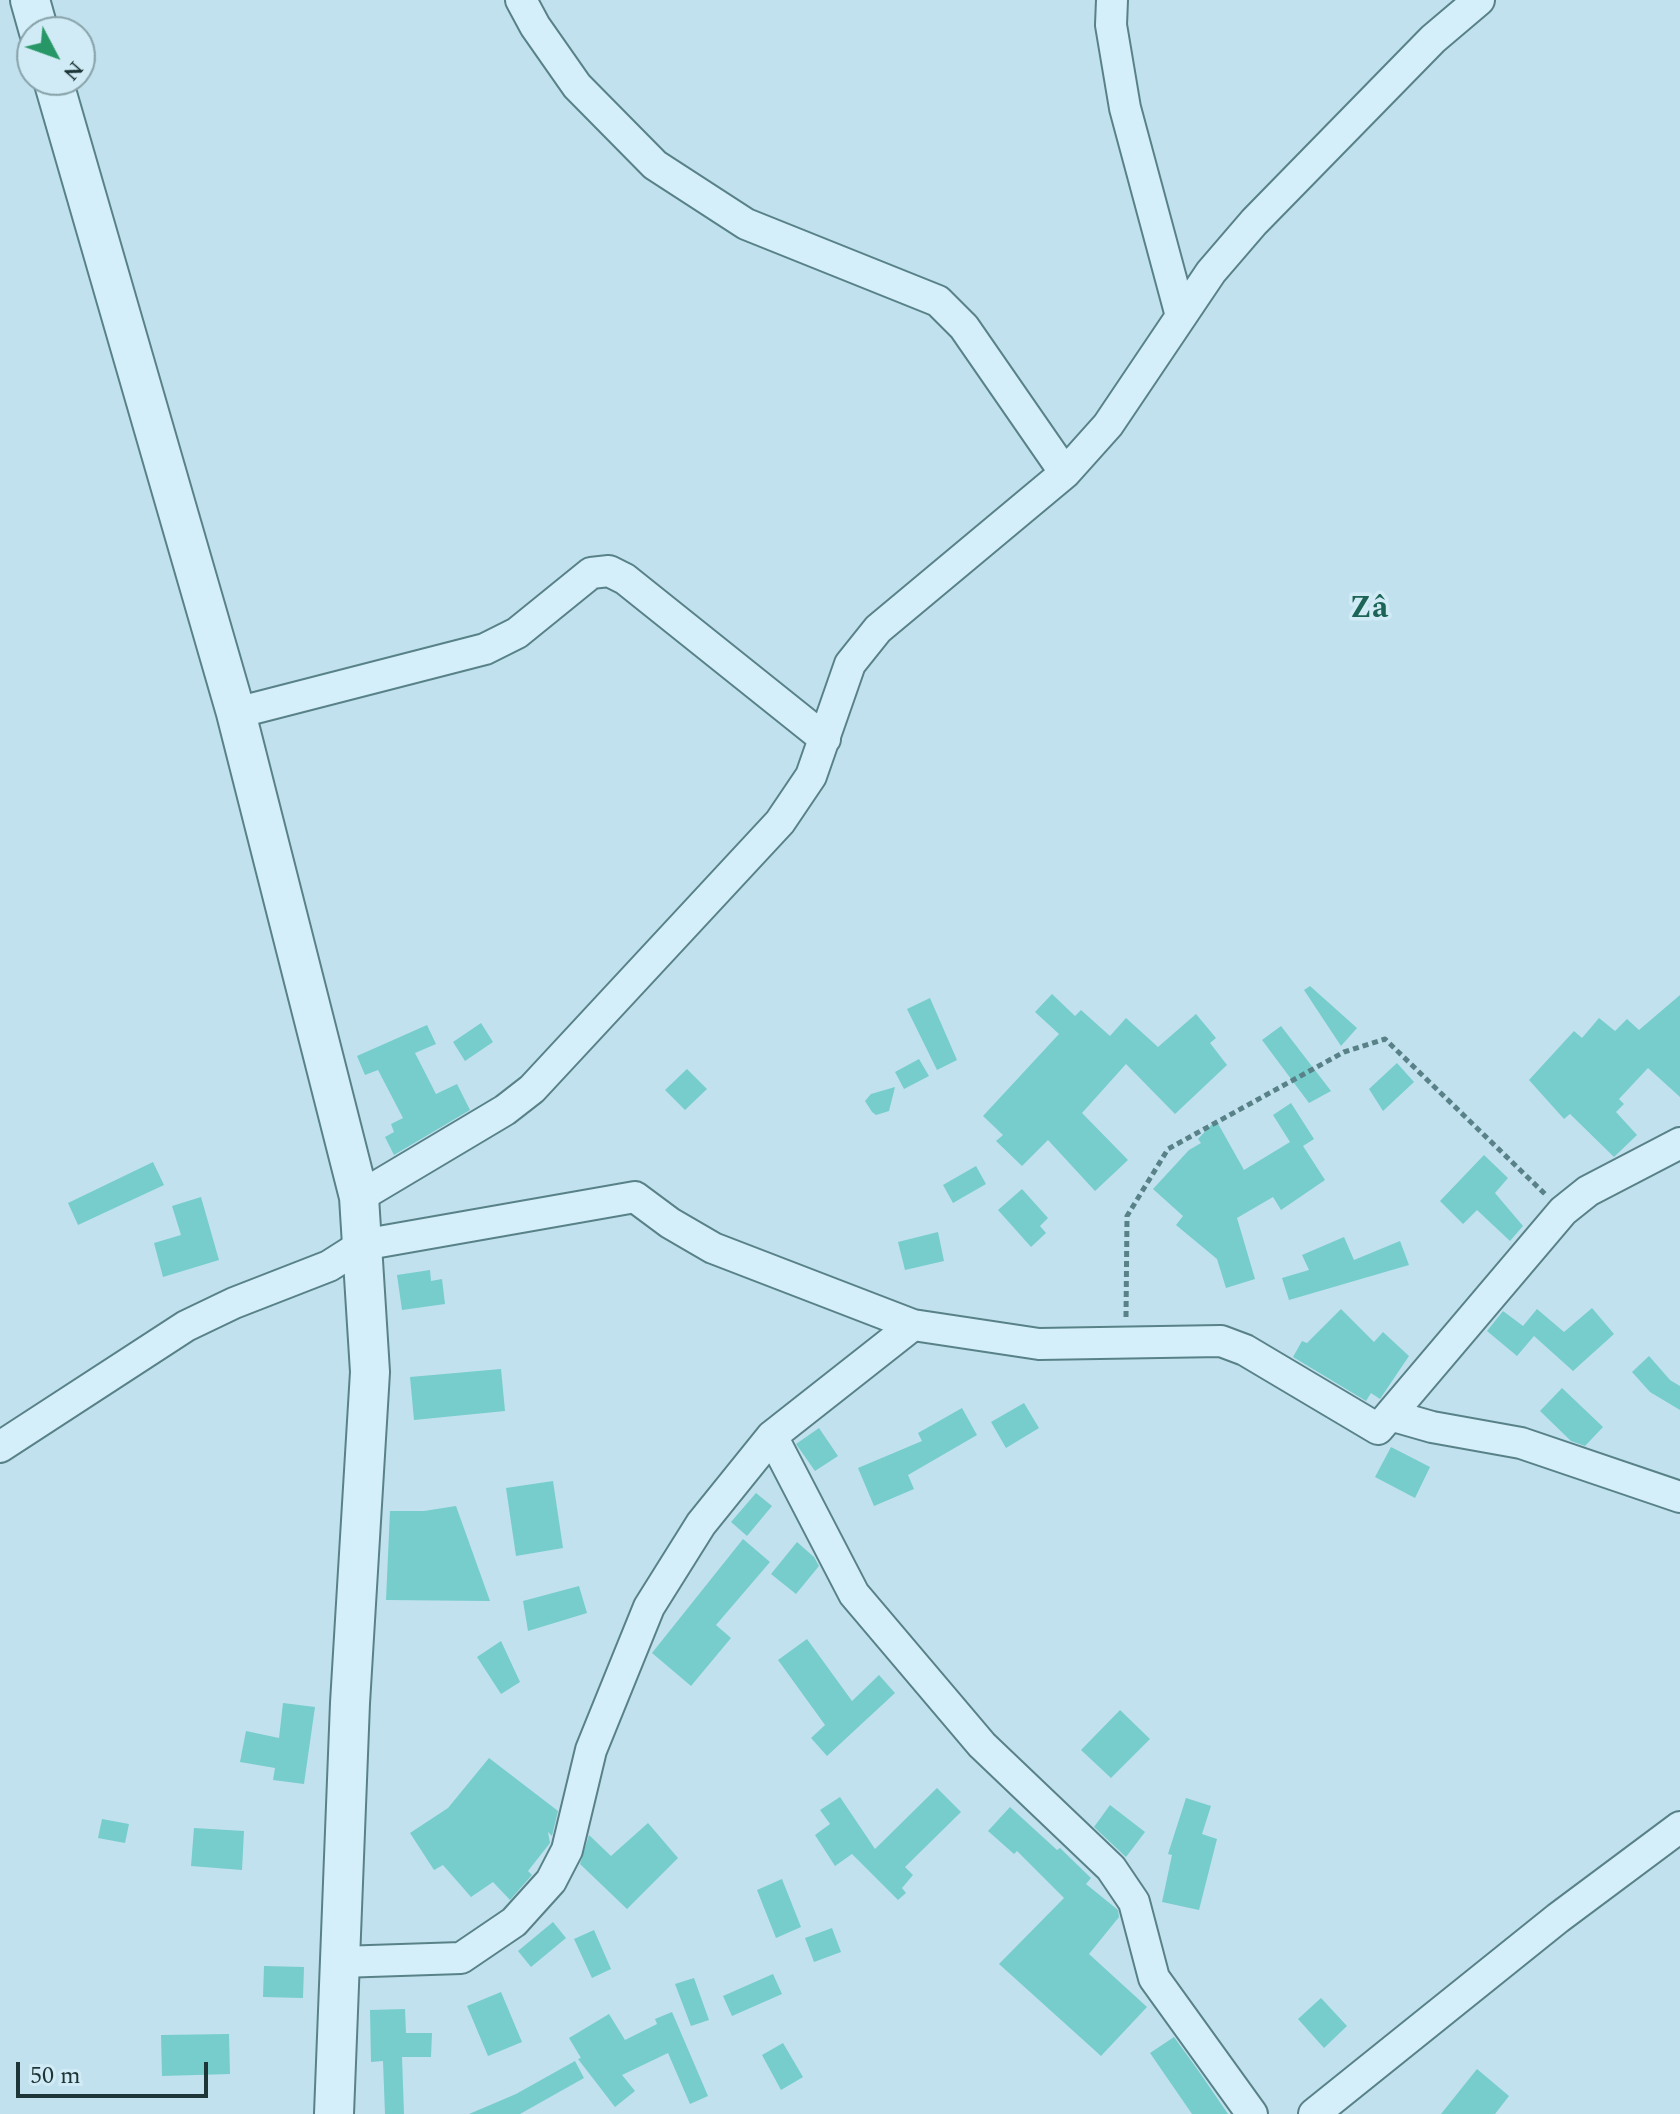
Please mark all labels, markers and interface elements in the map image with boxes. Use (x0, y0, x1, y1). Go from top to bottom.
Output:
north arrow (16, 16, 96, 96)
text: N (55, 53, 91, 88)
district label: Zâ (1350, 592, 1388, 630)
scale bar (20, 2046, 212, 2096)
text: 50 m (30, 2058, 81, 2094)

